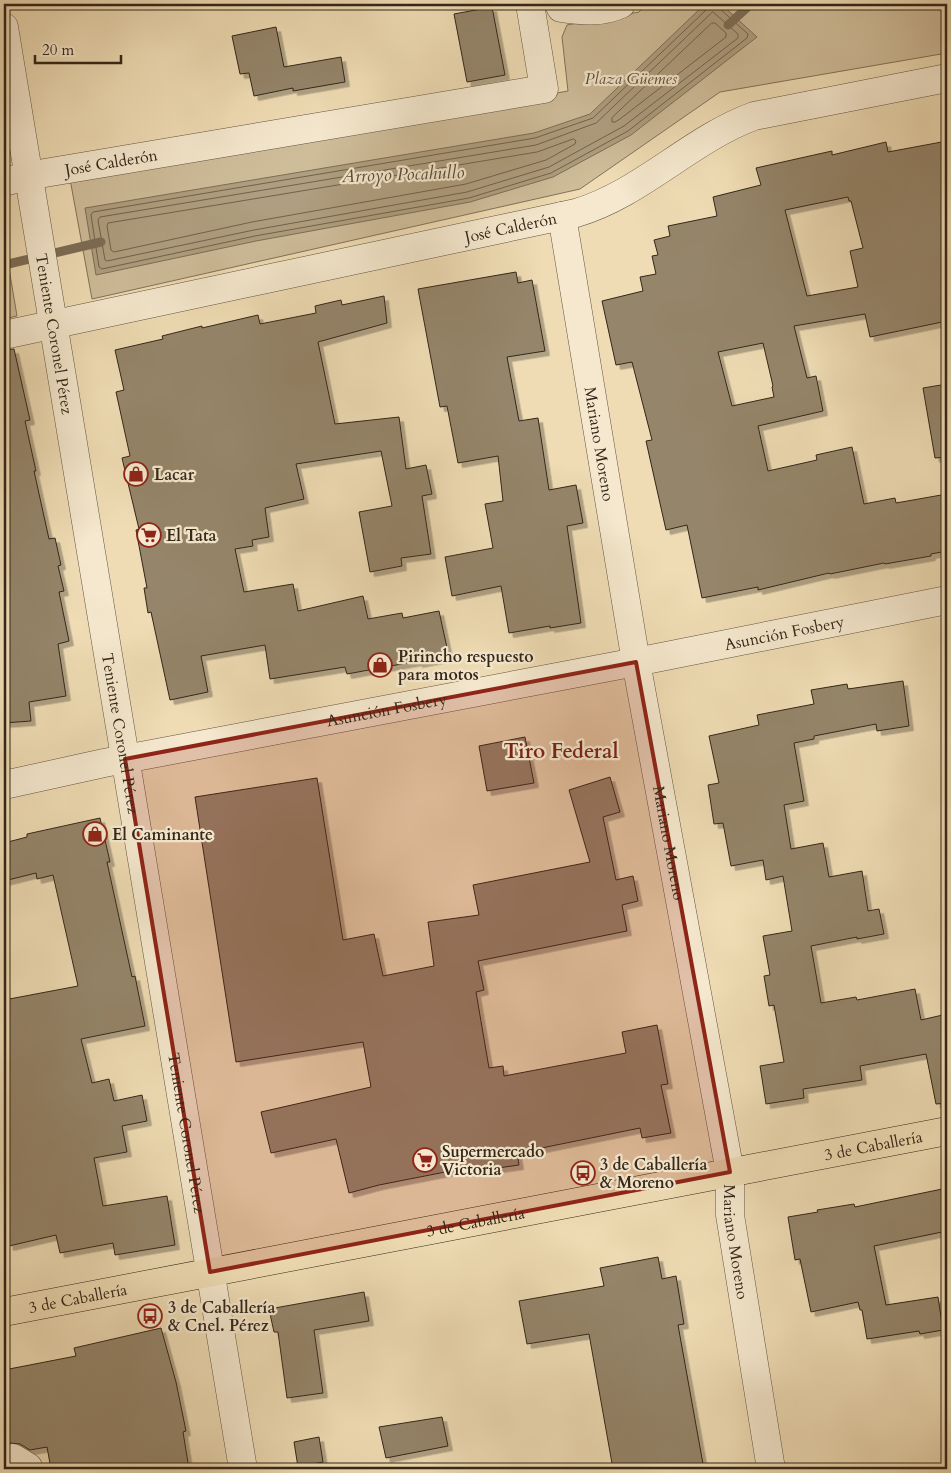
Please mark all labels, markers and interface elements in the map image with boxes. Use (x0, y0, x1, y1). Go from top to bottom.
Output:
scale bar (35, 32, 121, 64)
text: 20 m (42, 40, 74, 60)
park label: Plaza Güemes (585, 68, 678, 90)
street label: José Calderón (61, 144, 159, 182)
water label: Arroyo Pocahullo (340, 160, 465, 189)
street label: José Calderón (461, 207, 559, 249)
street label: Teniente Coronel Pérez (30, 252, 78, 416)
street label: Mariano Moreno (578, 385, 619, 503)
shop icon: Lacar (123, 461, 149, 487)
place label: Lacar (154, 464, 195, 486)
supermarket icon: El Tata (136, 522, 162, 548)
place label: El Tata (166, 525, 217, 547)
street label: Asunción Fosbery (723, 611, 847, 656)
place label: Pirincho respuesto para motos (398, 646, 534, 686)
street label: Teniente Coronel Pérez (96, 651, 144, 816)
shop icon: Pirincho respuesto para motos (367, 652, 393, 678)
street label: Asunción Fosbery (325, 688, 449, 733)
district label: Tiro Federal (503, 737, 619, 766)
street label: Mariano Moreno (647, 784, 690, 902)
shop icon: El Caminante (82, 821, 108, 847)
place label: El Caminante (112, 824, 213, 846)
street label: Teniente Coronel Pérez (162, 1051, 210, 1215)
street label: 3 de Caballería (822, 1126, 925, 1166)
place label: Supermercado Victoria (442, 1141, 544, 1181)
supermarket icon: Supermercado Victoria (412, 1147, 438, 1173)
place label: 3 de Caballería & Moreno (600, 1154, 707, 1194)
bus stop icon: 3 de Caballería & Moreno (570, 1160, 596, 1186)
street label: Mariano Moreno (718, 1184, 754, 1301)
street label: 3 de Caballería (424, 1202, 527, 1243)
street label: 3 de Caballería (27, 1279, 129, 1319)
place label: 3 de Caballería & Cnel. Pérez (168, 1297, 275, 1337)
bus stop icon: 3 de Caballería & Cnel. Pérez (137, 1303, 163, 1329)

